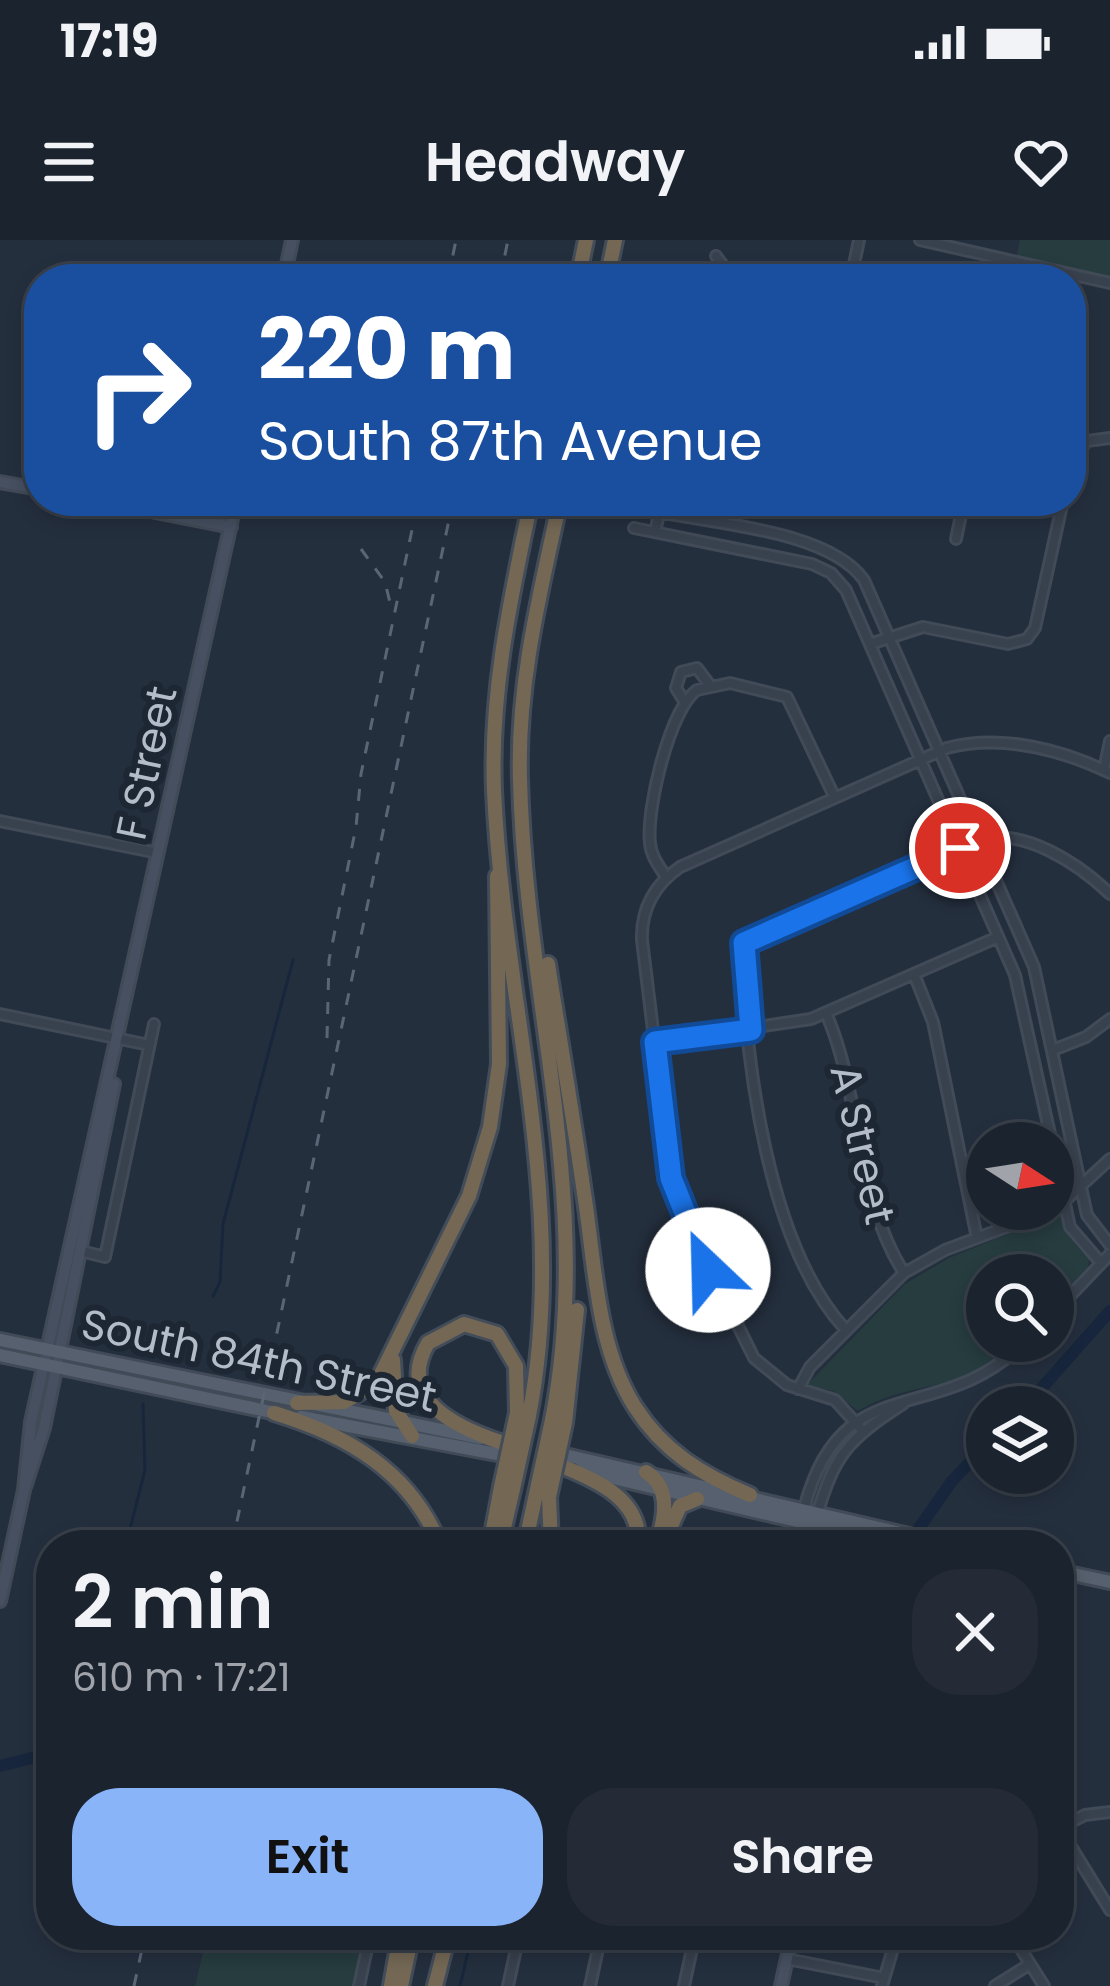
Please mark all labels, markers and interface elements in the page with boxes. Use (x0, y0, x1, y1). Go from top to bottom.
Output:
text: 17:19 (60, 10, 158, 73)
text: Headway (425, 124, 685, 200)
icon: menu (36, 129, 102, 195)
icon: heart (1008, 129, 1074, 195)
text: 220 m (258, 291, 515, 408)
icon: right (60, 312, 216, 468)
text: South 87th Avenue (258, 403, 762, 479)
street label: F Street (101, 681, 191, 845)
pin (909, 797, 1011, 899)
icon: arrive (927, 815, 993, 881)
street label: A Street (815, 1058, 910, 1230)
north arrow (966, 1122, 1074, 1230)
map controls (966, 1122, 1074, 1494)
position arrow (645, 1207, 771, 1333)
button: search (966, 1254, 1074, 1362)
street label: South 84th Street (76, 1294, 442, 1427)
button: layers (966, 1386, 1074, 1494)
text: 2 min (72, 1552, 274, 1653)
button: close (912, 1569, 1038, 1695)
text: 610 m · 17:21 (72, 1650, 290, 1705)
button: Exit (72, 1788, 543, 1926)
button: Share (567, 1788, 1038, 1926)

